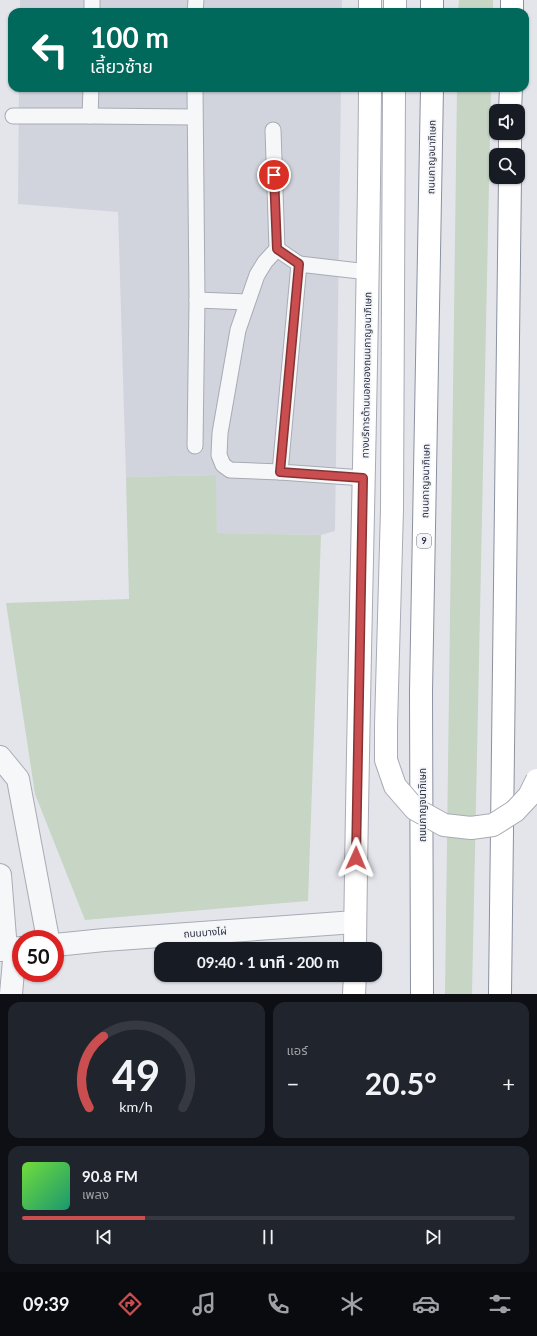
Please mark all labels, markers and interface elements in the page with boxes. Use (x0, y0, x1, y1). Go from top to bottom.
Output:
text: 100 m (90, 20, 169, 54)
icon: left (24, 24, 76, 76)
text: เลี้ยวซ้าย (90, 55, 153, 77)
map controls (489, 104, 525, 184)
button: sound (489, 104, 525, 140)
street label: ถนนกาญจนาภิเษก (424, 120, 438, 194)
button: search (489, 148, 525, 184)
pin (257, 158, 291, 192)
icon: arrive (263, 164, 285, 186)
street label: ทางบริการด้านนอกของถนนกาญจนาภิเษก (359, 292, 373, 458)
street label: ถนนกาญจนาภิเษก (418, 444, 432, 518)
road number: 9 (417, 534, 431, 548)
street label: ถนนกาญจนาภิเษก (416, 768, 428, 842)
position arrow (335, 837, 377, 879)
street label: ถนนบางไผ่ (183, 925, 227, 939)
speed limit sign: 50 (12, 930, 64, 982)
text: 09:40 · 1 นาที · 200 m (197, 953, 339, 971)
text: แอร์ (287, 1042, 308, 1058)
text: 49 (112, 1050, 160, 1100)
text: 20.5° (365, 1065, 437, 1101)
text: − (287, 1070, 299, 1097)
text: + (502, 1070, 515, 1097)
text: km/h (120, 1098, 153, 1115)
text: 90.8 FM (82, 1167, 138, 1185)
text: เพลง (82, 1186, 109, 1202)
icon: previous (93, 1226, 115, 1248)
icon: pause (257, 1226, 279, 1248)
icon: next (422, 1226, 444, 1248)
icon: directions (116, 1290, 144, 1318)
icon: music (190, 1290, 218, 1318)
icon: phone (264, 1290, 292, 1318)
icon: climate (338, 1290, 366, 1318)
icon: car (412, 1290, 440, 1318)
icon: filters (486, 1290, 514, 1318)
text: 09:39 (23, 1293, 69, 1315)

